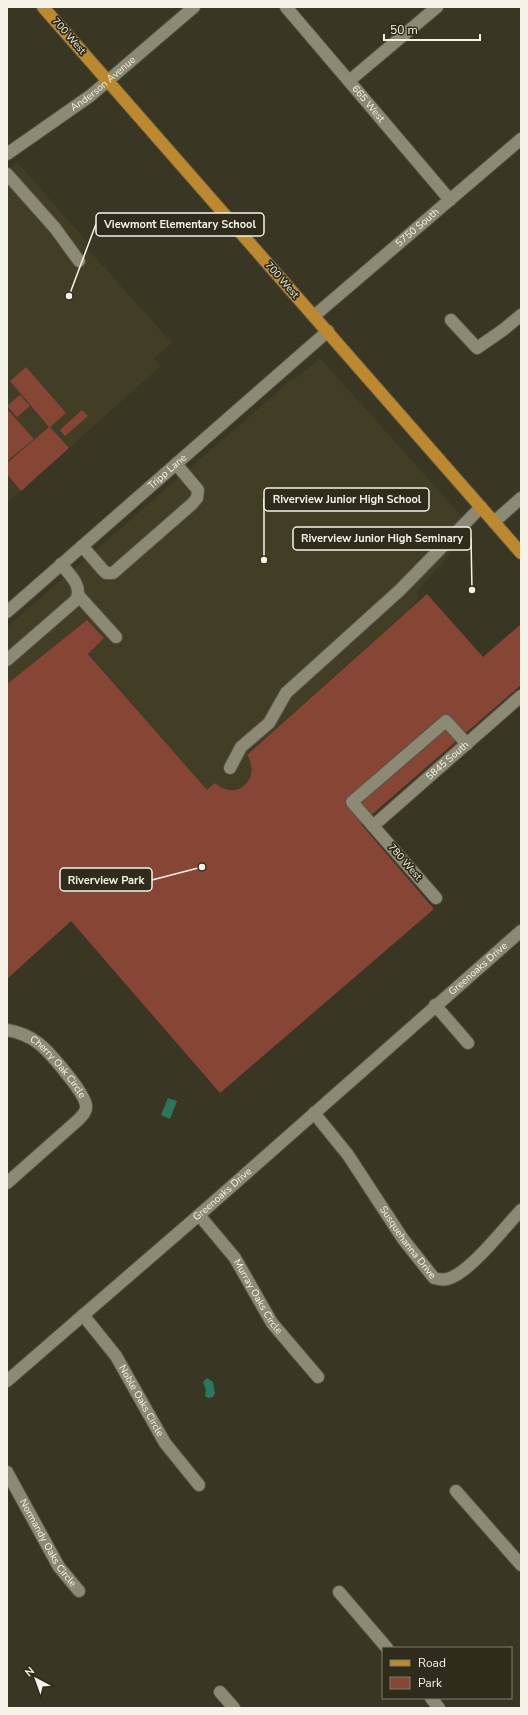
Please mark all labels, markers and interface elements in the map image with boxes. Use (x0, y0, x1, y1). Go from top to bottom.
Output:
street label: 700 West (49, 15, 89, 58)
scale bar (384, 16, 480, 42)
text: 50 m (390, 22, 418, 38)
street label: Anderson Avenue (68, 53, 139, 115)
street label: 665 West (348, 82, 388, 126)
street label: 5750 South (393, 205, 442, 250)
callout: Viewmont Elementary School (96, 213, 264, 236)
text: Viewmont Elementary School (103, 217, 256, 232)
street label: 700 West (262, 259, 302, 302)
street label: Tripp Lane (145, 451, 190, 493)
callout: Riverview Junior High School (264, 488, 429, 511)
text: Riverview Junior High School (273, 492, 422, 507)
callout: Riverview Junior High Seminary (293, 527, 471, 550)
text: Riverview Junior High Seminary (301, 531, 463, 546)
street label: 5845 South (423, 738, 472, 783)
street label: 780 West (385, 841, 425, 884)
callout: Riverview Park (60, 868, 152, 891)
text: Riverview Park (68, 873, 145, 888)
street label: Greenoaks Drive (446, 939, 511, 999)
street label: Cherry Oak Circle (27, 1032, 89, 1101)
street label: Greenoaks Drive (190, 1165, 255, 1224)
street label: Susquehanna Drive (376, 1203, 439, 1282)
street label: Murray Oaks Circle (230, 1257, 286, 1337)
street label: Noble Oaks Circle (115, 1362, 167, 1439)
street label: Normandy Oaks Circle (16, 1497, 80, 1590)
legend (382, 1647, 512, 1699)
text: Road (418, 1655, 446, 1671)
north arrow (16, 1659, 56, 1699)
text: N (22, 1663, 38, 1680)
text: Park (418, 1675, 443, 1691)

